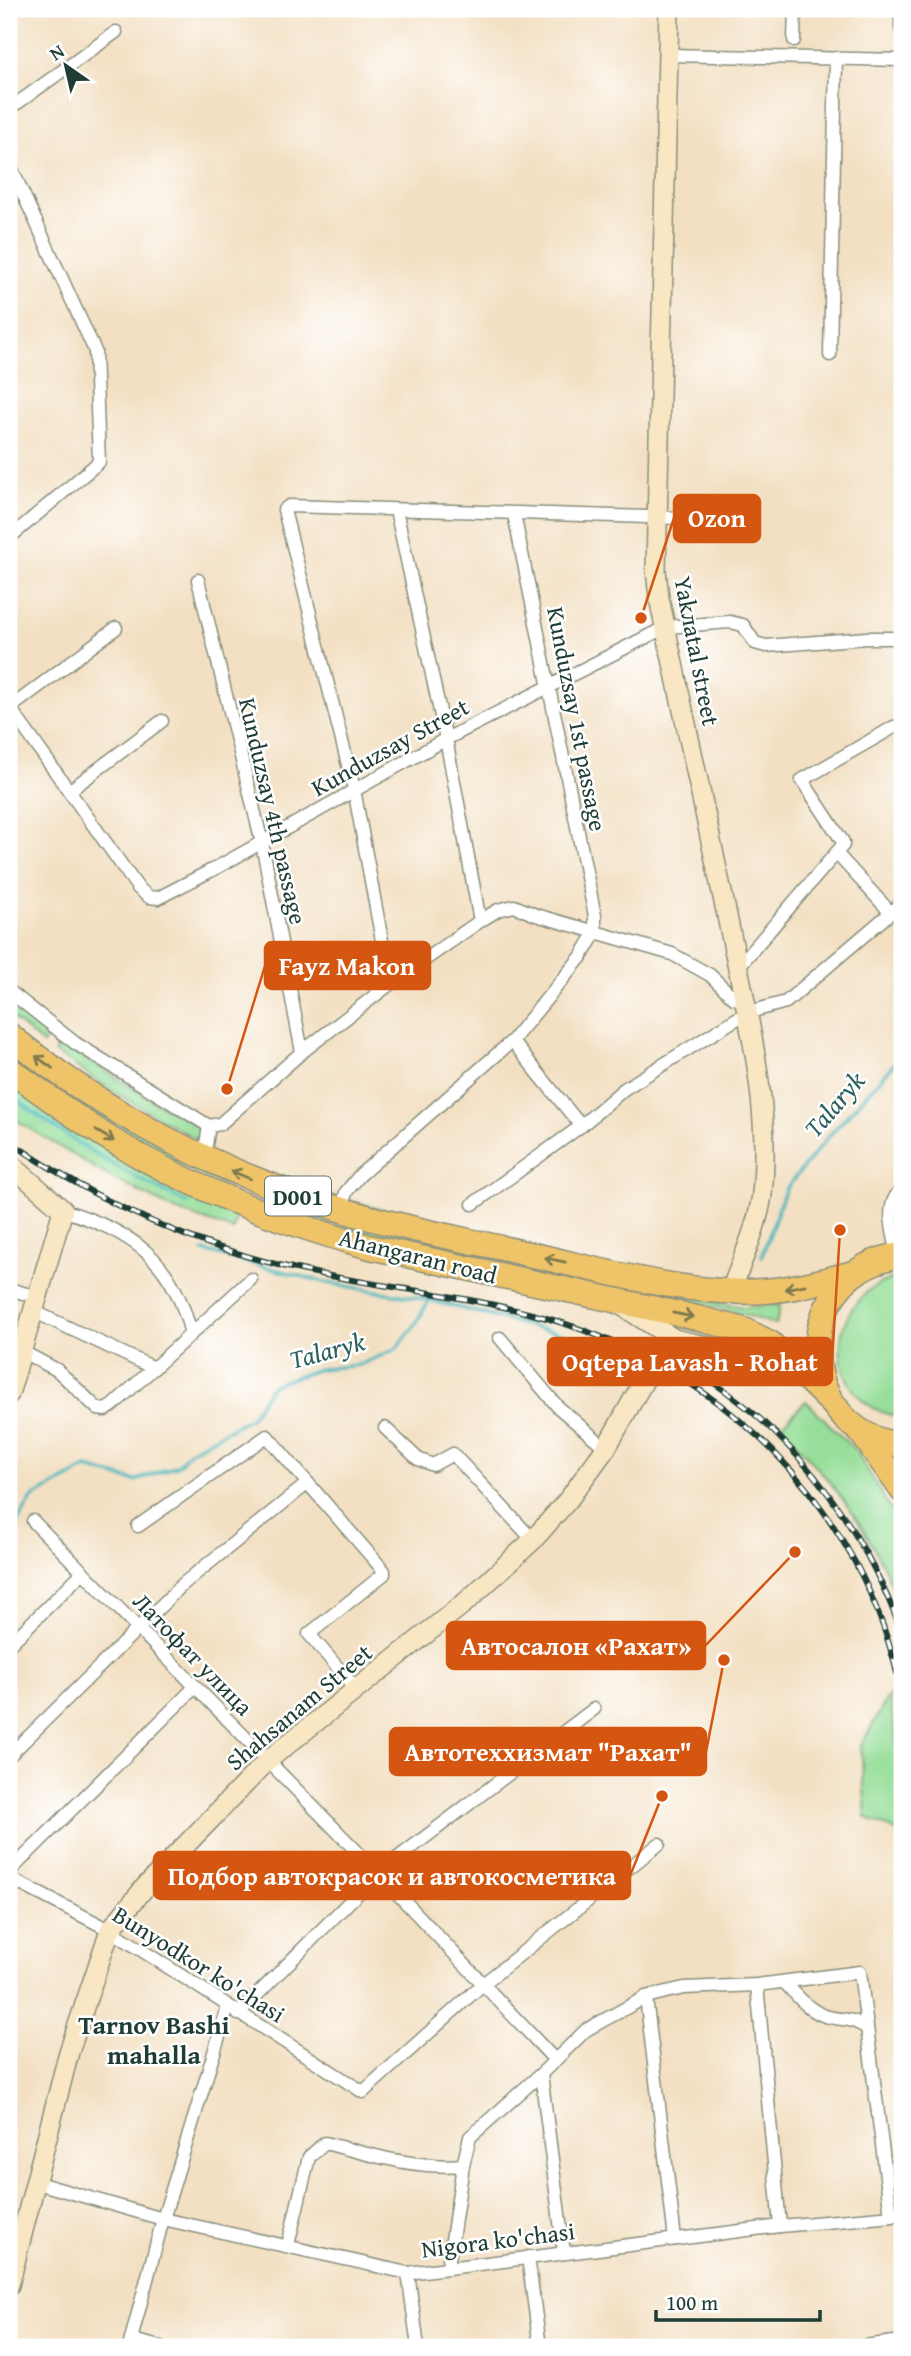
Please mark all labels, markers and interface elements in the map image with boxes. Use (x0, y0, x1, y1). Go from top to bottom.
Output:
north arrow (32, 32, 102, 102)
text: N (43, 37, 70, 67)
callout: Ozon (674, 495, 760, 542)
text: Ozon (688, 498, 747, 537)
street label: Yakлatal street (665, 573, 729, 729)
street label: Kunduzsay 1st passage (538, 604, 616, 834)
street label: Kunduzsay Street (305, 689, 476, 805)
street label: Kunduzsay 4th passage (230, 694, 316, 928)
callout: Fayz Makon (265, 942, 430, 989)
text: Fayz Makon (279, 946, 416, 985)
one-way arrow (35, 1055, 54, 1070)
water label: Talaryk (794, 1062, 874, 1146)
one-way arrow (94, 1129, 114, 1143)
one-way arrow (231, 1167, 253, 1180)
road number: D001 (265, 1176, 331, 1216)
street label: Ahangaran road (335, 1219, 501, 1293)
one-way arrow (544, 1252, 567, 1266)
one-way arrow (784, 1281, 807, 1294)
one-way arrow (671, 1309, 694, 1322)
water label: Talaryk (285, 1321, 369, 1379)
callout: Oqtepa Lavash - Rohat (548, 1338, 832, 1385)
text: Oqtepa Lavash - Rohat (562, 1342, 818, 1381)
street label: Латофат улица (125, 1584, 261, 1724)
callout: Автосалон «Рахат» (447, 1622, 705, 1669)
text: Автосалон «Рахат» (461, 1626, 691, 1665)
street label: Shahsanam Street (218, 1635, 380, 1779)
callout: Автотеххизмат "Рахат" (390, 1728, 706, 1775)
text: Автотеххизмат "Рахат" (404, 1732, 692, 1771)
callout: Подбор автокрасок и автокосметика (154, 1852, 630, 1899)
text: Подбор автокрасок и автокосметика (168, 1856, 617, 1895)
street label: Bunyodkor ko'chasi (106, 1897, 292, 2031)
district label: Tarnov Bashi mahalla (78, 2005, 230, 2074)
street label: Nigora ko'chasi (419, 2213, 577, 2267)
scale bar (656, 2279, 820, 2323)
text: 100 m (666, 2287, 718, 2318)

